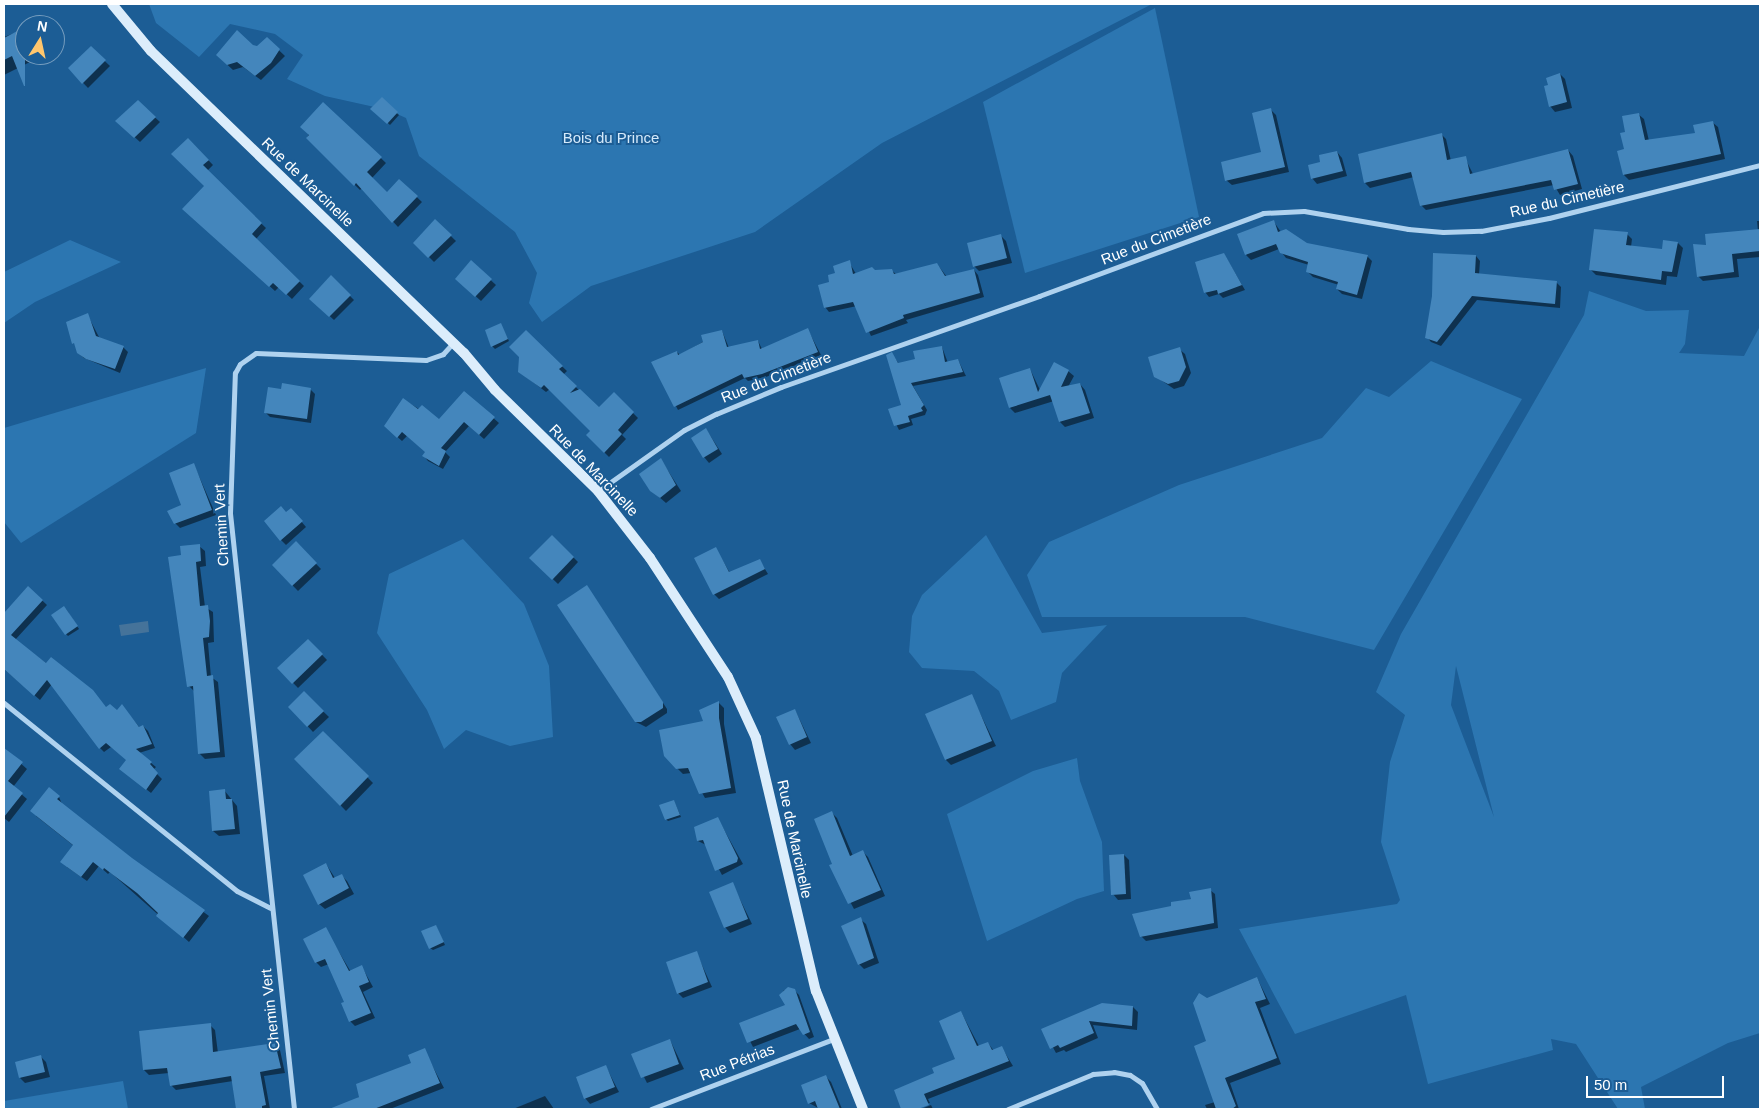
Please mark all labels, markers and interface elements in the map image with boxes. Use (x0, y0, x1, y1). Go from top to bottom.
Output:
north arrow (15, 15, 65, 65)
text: N (36, 17, 49, 35)
park label: Bois du Prince (563, 129, 659, 147)
street label: Rue de Marcinelle (258, 134, 358, 230)
street label: Rue du Cimetière (1508, 177, 1626, 221)
street label: Rue du Cimetière (1098, 210, 1214, 268)
street label: Rue du Cimetière (718, 348, 834, 406)
street label: Rue de Marcinelle (546, 420, 642, 520)
street label: Chemin Vert (210, 483, 232, 567)
street label: Rue de Marcinelle (774, 778, 816, 900)
street label: Chemin Vert (257, 968, 283, 1052)
street label: Rue Pétrias (697, 1040, 777, 1084)
scale bar (1589, 1066, 1726, 1098)
text: 50 m (1594, 1076, 1627, 1093)

